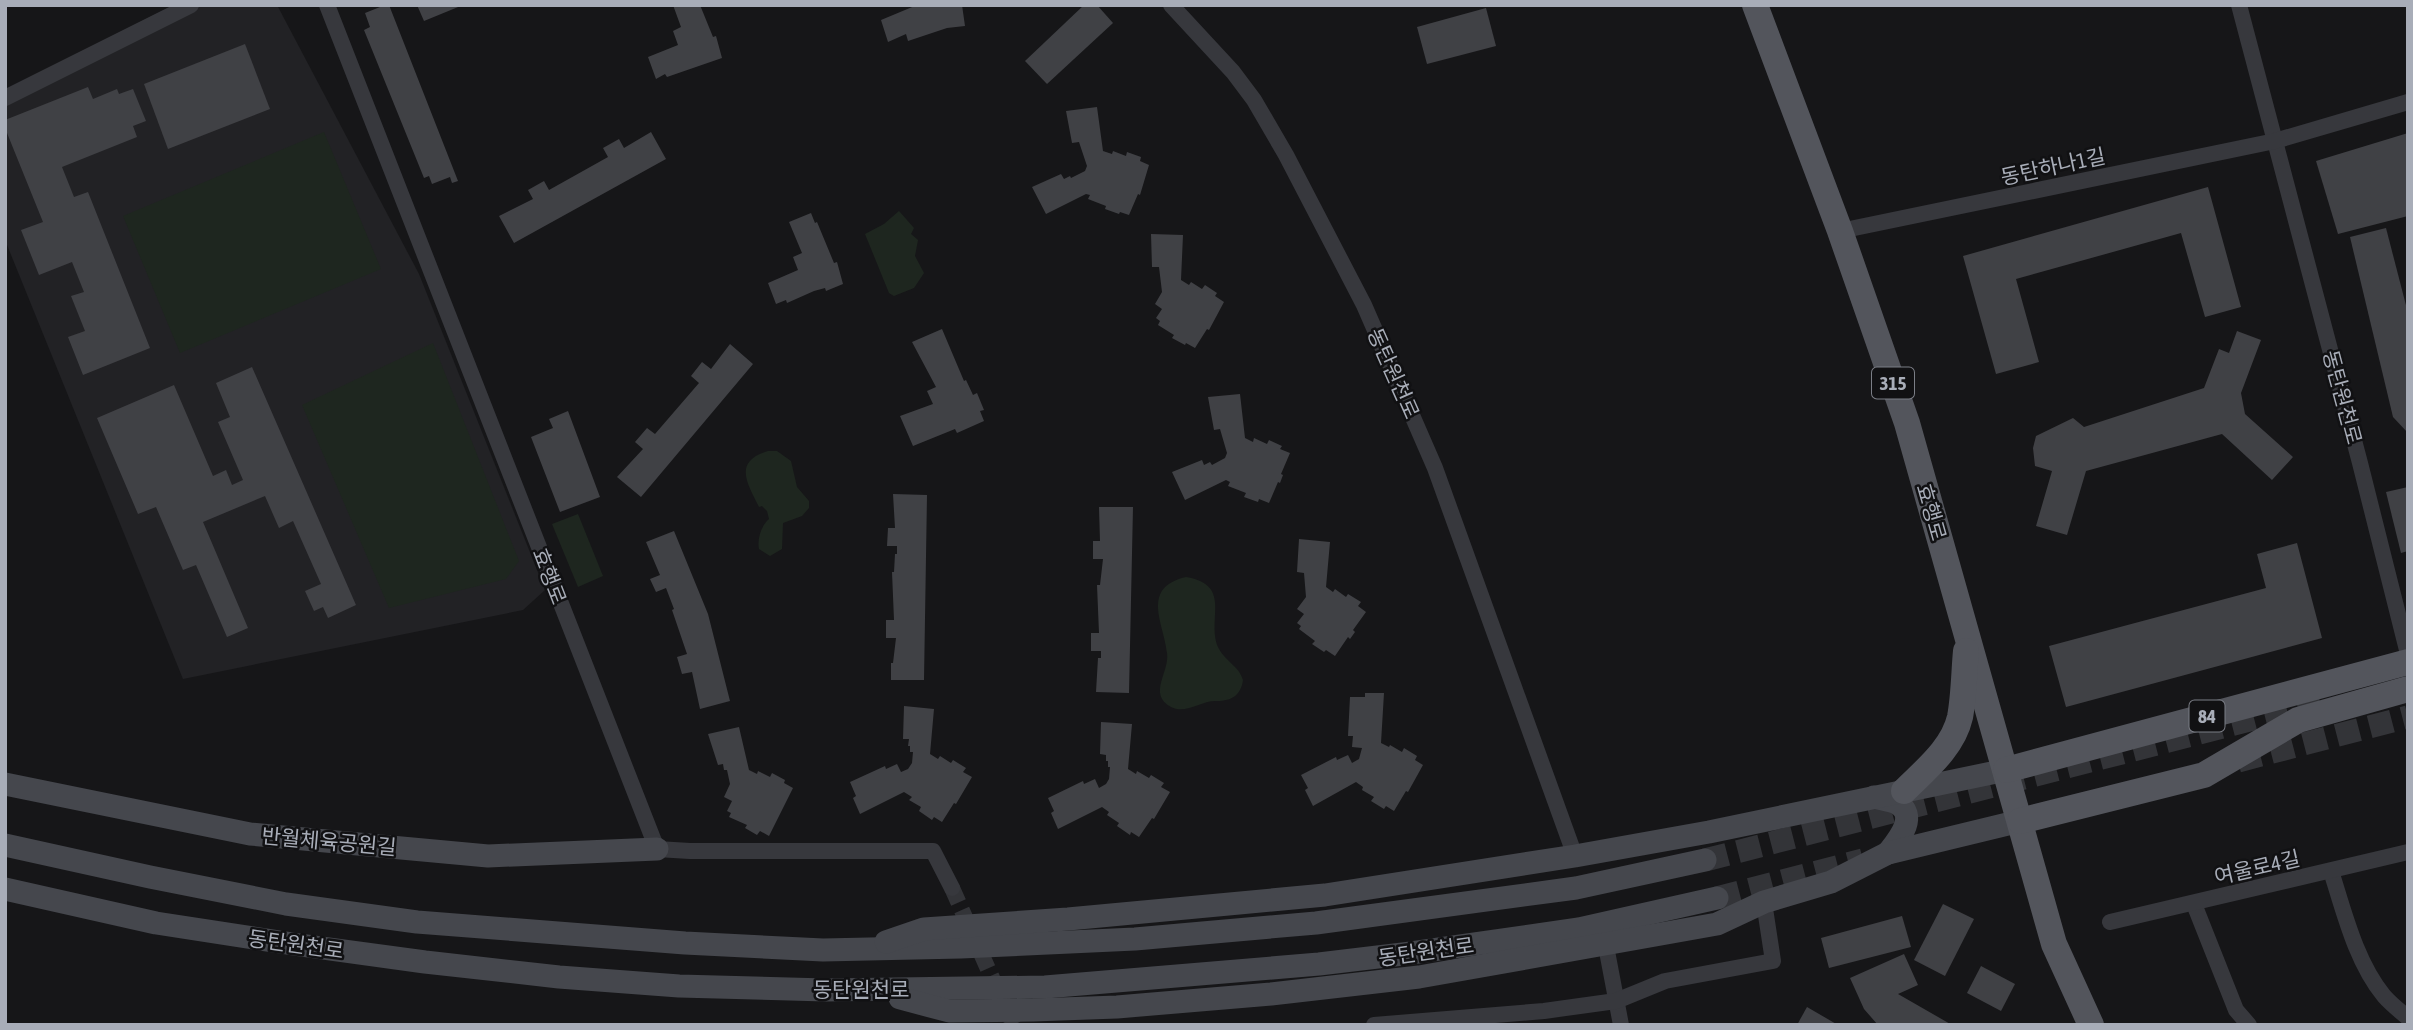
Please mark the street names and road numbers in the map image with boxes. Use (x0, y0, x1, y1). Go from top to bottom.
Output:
street label: 동탄하나1길 (1998, 143, 2108, 189)
street label: 동탄원천로 (1363, 324, 1425, 422)
street label: 동탄원천로 (2319, 347, 2367, 447)
road number: 315 (1872, 368, 1914, 398)
street label: 효행로 (1912, 481, 1952, 543)
street label: 효행로 (528, 545, 572, 607)
road number: 84 (2190, 701, 2224, 732)
street label: 반월체육공원길 (261, 823, 397, 859)
street label: 여울로4길 (2212, 846, 2302, 888)
street label: 동탄원천로 (246, 925, 346, 963)
street label: 동탄원천로 (1376, 932, 1476, 970)
street label: 동탄원천로 (813, 977, 909, 1001)

